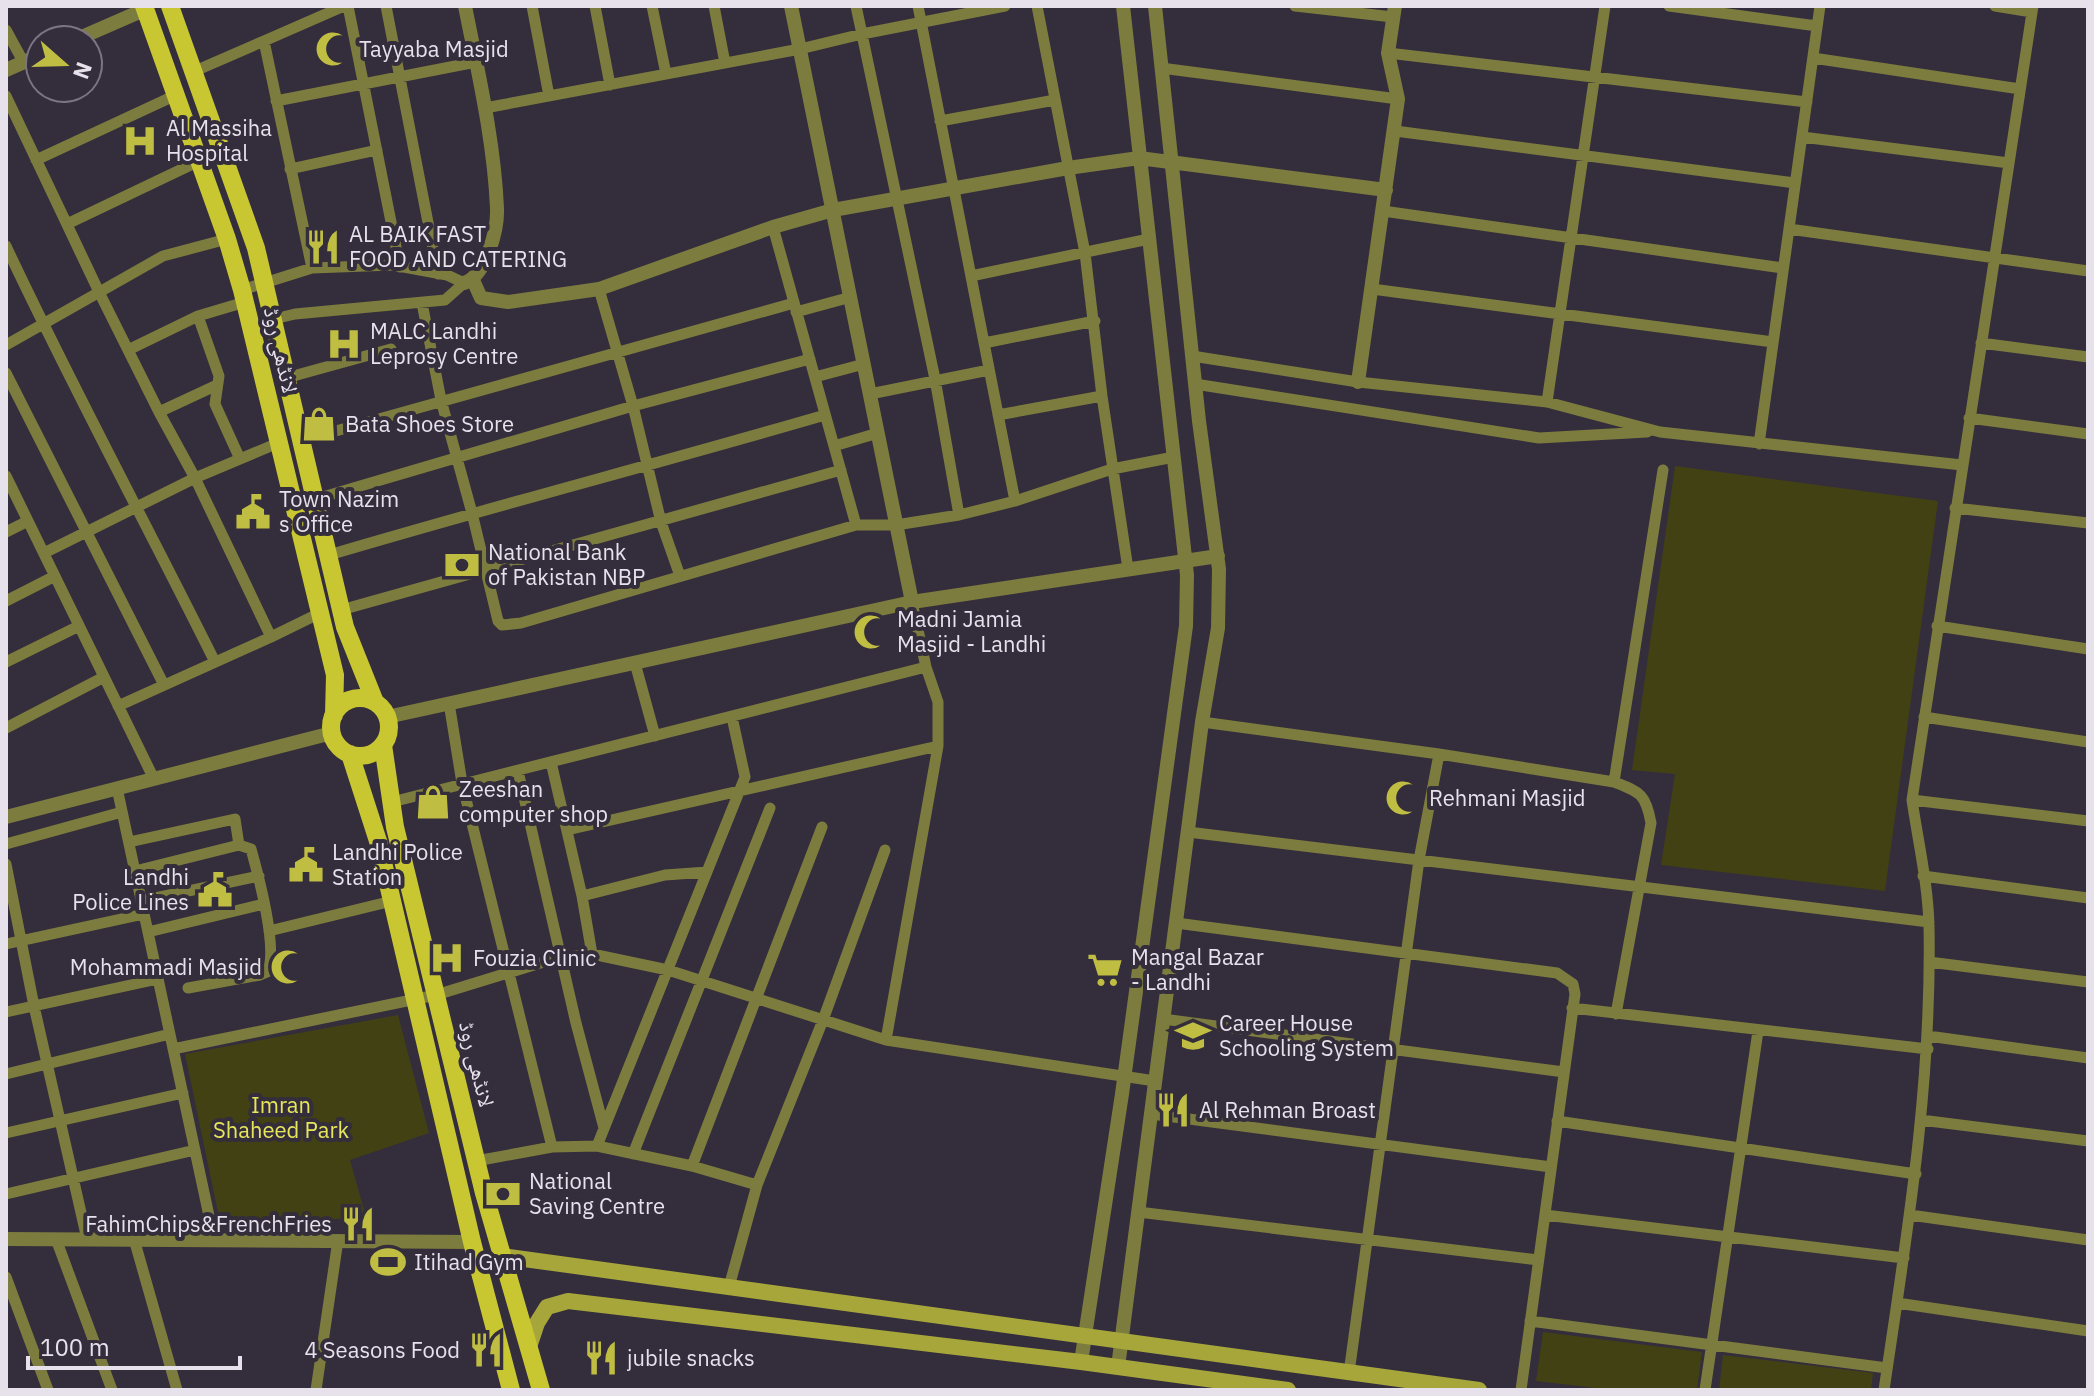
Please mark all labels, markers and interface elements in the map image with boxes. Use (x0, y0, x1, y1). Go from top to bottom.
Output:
north arrow (24, 24, 104, 104)
mosque icon: Tayyaba Masjid (314, 30, 352, 68)
place label: Tayyaba Masjid (359, 34, 509, 63)
text: N (67, 59, 100, 83)
place label: Al Massiha Hospital (166, 113, 272, 167)
hospital icon: Al Massiha Hospital (121, 122, 159, 160)
place label: AL BAIK FAST FOOD AND CATERING (349, 219, 567, 273)
restaurant icon: AL BAIK FAST FOOD AND CATERING (304, 228, 342, 266)
street label: لانڈھی روڈ (258, 304, 305, 396)
place label: MALC Landhi Leprosy Centre (370, 316, 518, 370)
hospital icon: MALC Landhi Leprosy Centre (325, 325, 363, 363)
shop icon: Bata Shoes Store (300, 405, 338, 443)
place label: Bata Shoes Store (345, 409, 514, 438)
place label: Town Nazim s Office (279, 484, 399, 538)
public building icon: Town Nazim s Office (234, 493, 272, 531)
place label: National Bank of Pakistan NBP (488, 537, 645, 591)
bank icon: National Bank of Pakistan NBP (443, 546, 481, 584)
place label: Madni Jamia Masjid - Landhi (897, 604, 1046, 658)
mosque icon: Madni Jamia Masjid - Landhi (852, 613, 890, 651)
place label: Zeeshan computer shop (459, 774, 608, 828)
mosque icon: Rehmani Masjid (1384, 779, 1422, 817)
shop icon: Zeeshan computer shop (414, 783, 452, 821)
place label: Rehmani Masjid (1429, 783, 1586, 812)
place label: Landhi Police Station (332, 837, 463, 891)
public building icon: Landhi Police Station (287, 846, 325, 884)
place label: Landhi Police Lines (72, 862, 189, 916)
public building icon: Landhi Police Lines (196, 871, 234, 909)
hospital icon: Fouzia Clinic (428, 939, 466, 977)
place label: Mangal Bazar - Landhi (1131, 942, 1264, 996)
place label: Fouzia Clinic (473, 943, 596, 972)
mosque icon: Mohammadi Masjid (269, 948, 307, 986)
supermarket icon: Mangal Bazar - Landhi (1086, 951, 1124, 989)
place label: Mohammadi Masjid (70, 952, 262, 981)
place label: Career House Schooling System (1219, 1008, 1394, 1062)
school or university icon: Career House Schooling System (1174, 1017, 1212, 1055)
street label: لانڈھی روڈ (453, 1018, 502, 1110)
park label: Imran Shaheed Park (213, 1090, 349, 1144)
restaurant icon: Al Rehman Broast (1154, 1091, 1192, 1129)
place label: Al Rehman Broast (1199, 1095, 1376, 1124)
place label: National Saving Centre (529, 1166, 665, 1220)
bank icon: National Saving Centre (484, 1175, 522, 1213)
restaurant icon: FahimChips&FrenchFries (339, 1205, 377, 1243)
place label: FahimChips&FrenchFries (85, 1209, 332, 1238)
sports icon: Itihad Gym (369, 1243, 407, 1281)
place label: Itihad Gym (414, 1247, 524, 1276)
scale bar (28, 1320, 240, 1370)
text: 100 m (40, 1331, 110, 1363)
restaurant icon: 4 Seasons Food (467, 1331, 505, 1369)
place label: 4 Seasons Food (304, 1335, 460, 1364)
restaurant icon: jubile snacks (582, 1339, 620, 1377)
place label: jubile snacks (627, 1343, 755, 1372)

